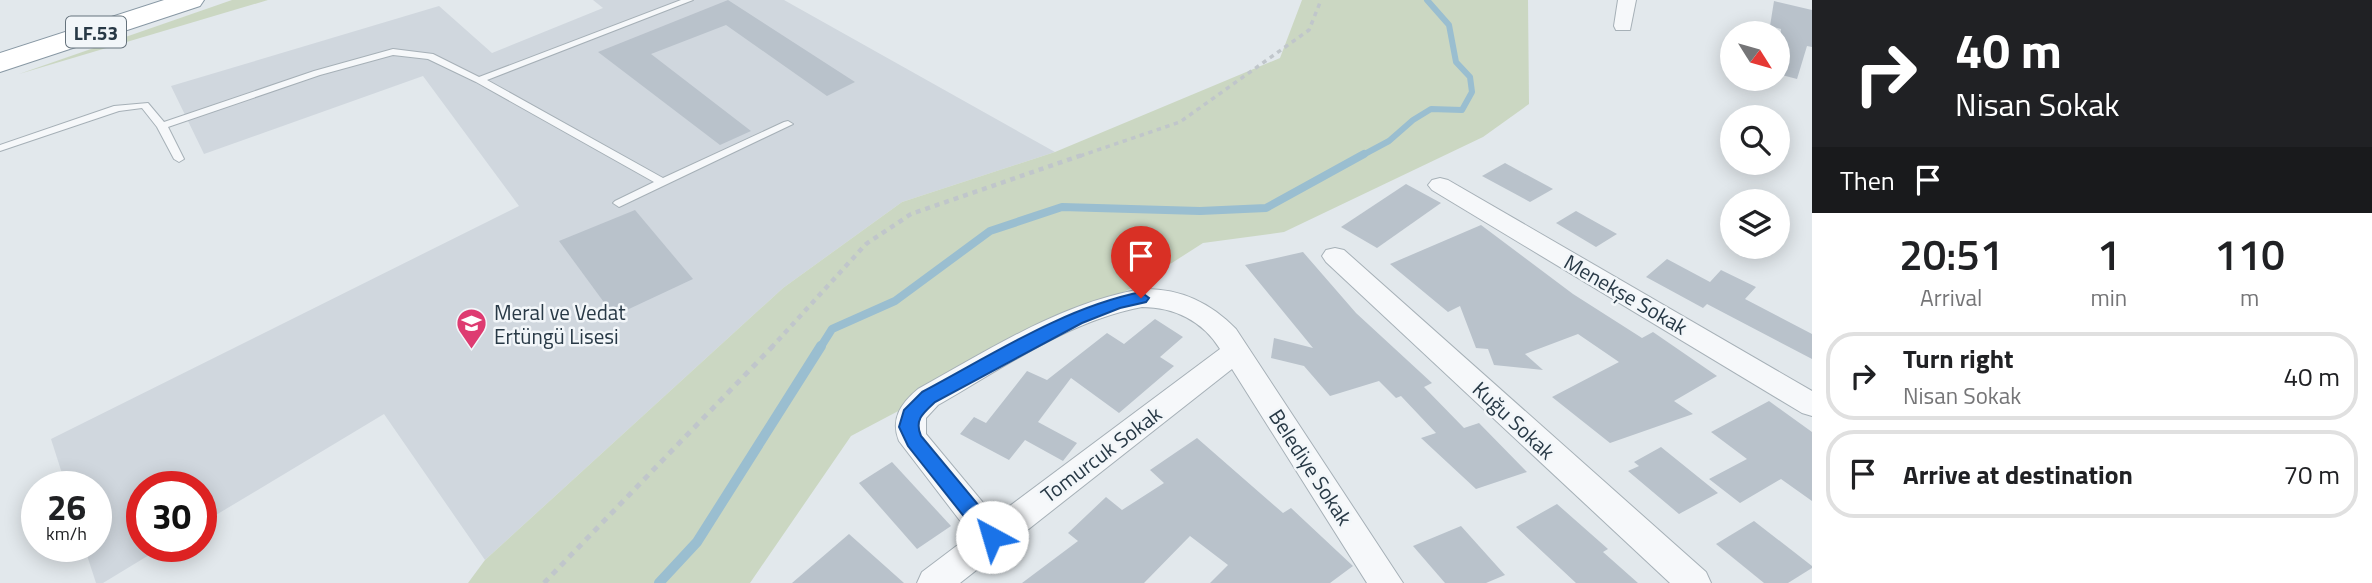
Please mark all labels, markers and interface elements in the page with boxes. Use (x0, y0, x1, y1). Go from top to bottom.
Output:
text: 40 m (1955, 12, 2062, 87)
road number: LF.53 (66, 16, 126, 48)
north arrow (1720, 21, 1790, 91)
map controls (1720, 21, 1790, 259)
icon: right (1840, 28, 1931, 119)
text: Nisan Sokak (1955, 80, 2120, 128)
button: search (1720, 105, 1790, 175)
text: Then (1840, 161, 1895, 200)
icon: arrive (1909, 161, 1947, 199)
button: layers (1720, 189, 1790, 259)
text: 20:51 (1899, 222, 2003, 286)
text: 1 (2097, 222, 2121, 286)
text: 110 (2214, 222, 2285, 286)
pin (1111, 226, 1171, 298)
icon: arrive (1122, 237, 1160, 275)
street label: Menekşe Sokak (1558, 246, 1694, 342)
text: Arrival (1920, 280, 1982, 315)
text: min (2090, 280, 2127, 315)
text: m (2240, 280, 2259, 315)
place label: Meral ve Vedat Ertüngü Lisesi (494, 296, 626, 352)
school or university icon: Meral ve Vedat Ertüngü Lisesi (454, 307, 488, 351)
text: Turn right (1903, 339, 2014, 378)
icon: right (1844, 357, 1882, 395)
text: 40 m (2283, 357, 2340, 396)
street label: Kuğu Sokak (1466, 373, 1562, 467)
text: Nisan Sokak (1903, 378, 2021, 413)
street label: Tomurcuk Sokak (1034, 398, 1168, 510)
street label: Belediye Sokak (1261, 403, 1361, 531)
icon: arrive (1844, 455, 1882, 493)
text: Arrive at destination (1903, 455, 2133, 494)
text: 70 m (2283, 455, 2340, 494)
speed limit sign: 30 (126, 471, 217, 562)
text: 26 (47, 480, 86, 534)
position arrow (955, 500, 1029, 574)
text: km/h (46, 520, 87, 547)

